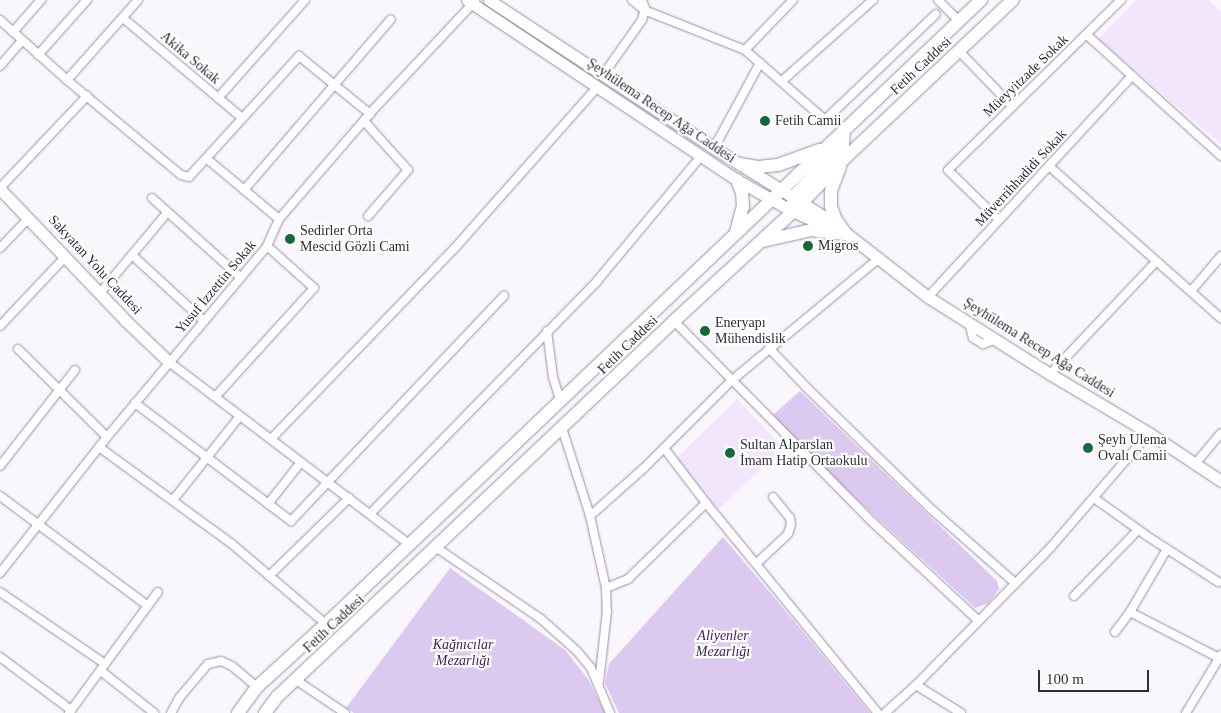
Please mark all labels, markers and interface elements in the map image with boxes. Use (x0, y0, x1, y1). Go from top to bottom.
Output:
street label: Akika Sokak (157, 28, 223, 88)
street label: Müeyyitzade Sokak (980, 31, 1072, 121)
street label: Fetih Caddesi (887, 33, 955, 99)
street label: Şeyhülema Recep Ağa Caddesi (583, 55, 739, 167)
place label: Fetih Camii (775, 113, 842, 129)
marker: Fetih Camii (759, 115, 771, 127)
street label: Müverrihhadidi Sokak (972, 126, 1070, 230)
street label: Sakyatan Yolu Caddesi (45, 212, 145, 318)
place label: Sedirler Orta Mescid Gözli Cami (300, 223, 410, 256)
marker: Sedirler Orta Mescid Gözli Cami (284, 233, 296, 245)
street label: Yusuf İzzettin Sokak (172, 237, 260, 337)
place label: Migros (818, 238, 858, 254)
marker: Migros (802, 240, 814, 252)
street label: Şeyhülema Recep Ağa Caddesi (960, 294, 1118, 402)
street label: Fetih Caddesi (594, 312, 662, 378)
place label: Eneryapı Mühendislik (715, 315, 786, 348)
marker: Eneryapı Mühendislik (699, 325, 711, 337)
place label: Şeyh Ulema Ovalı Camii (1098, 432, 1167, 464)
place label: Sultan Alparslan İmam Hatip Ortaokulu (740, 437, 868, 470)
marker: Şeyh Ulema Ovalı Camii (1082, 442, 1094, 454)
marker: Sultan Alparslan İmam Hatip Ortaokulu (724, 447, 736, 459)
street label: Fetih Caddesi (300, 591, 368, 657)
park label: Aliyenler Mezarlığı (696, 628, 750, 660)
park label: Kağnıcılar Mezarlığı (433, 637, 493, 670)
scale bar (1041, 660, 1152, 692)
text: 100 m (1046, 671, 1084, 687)

